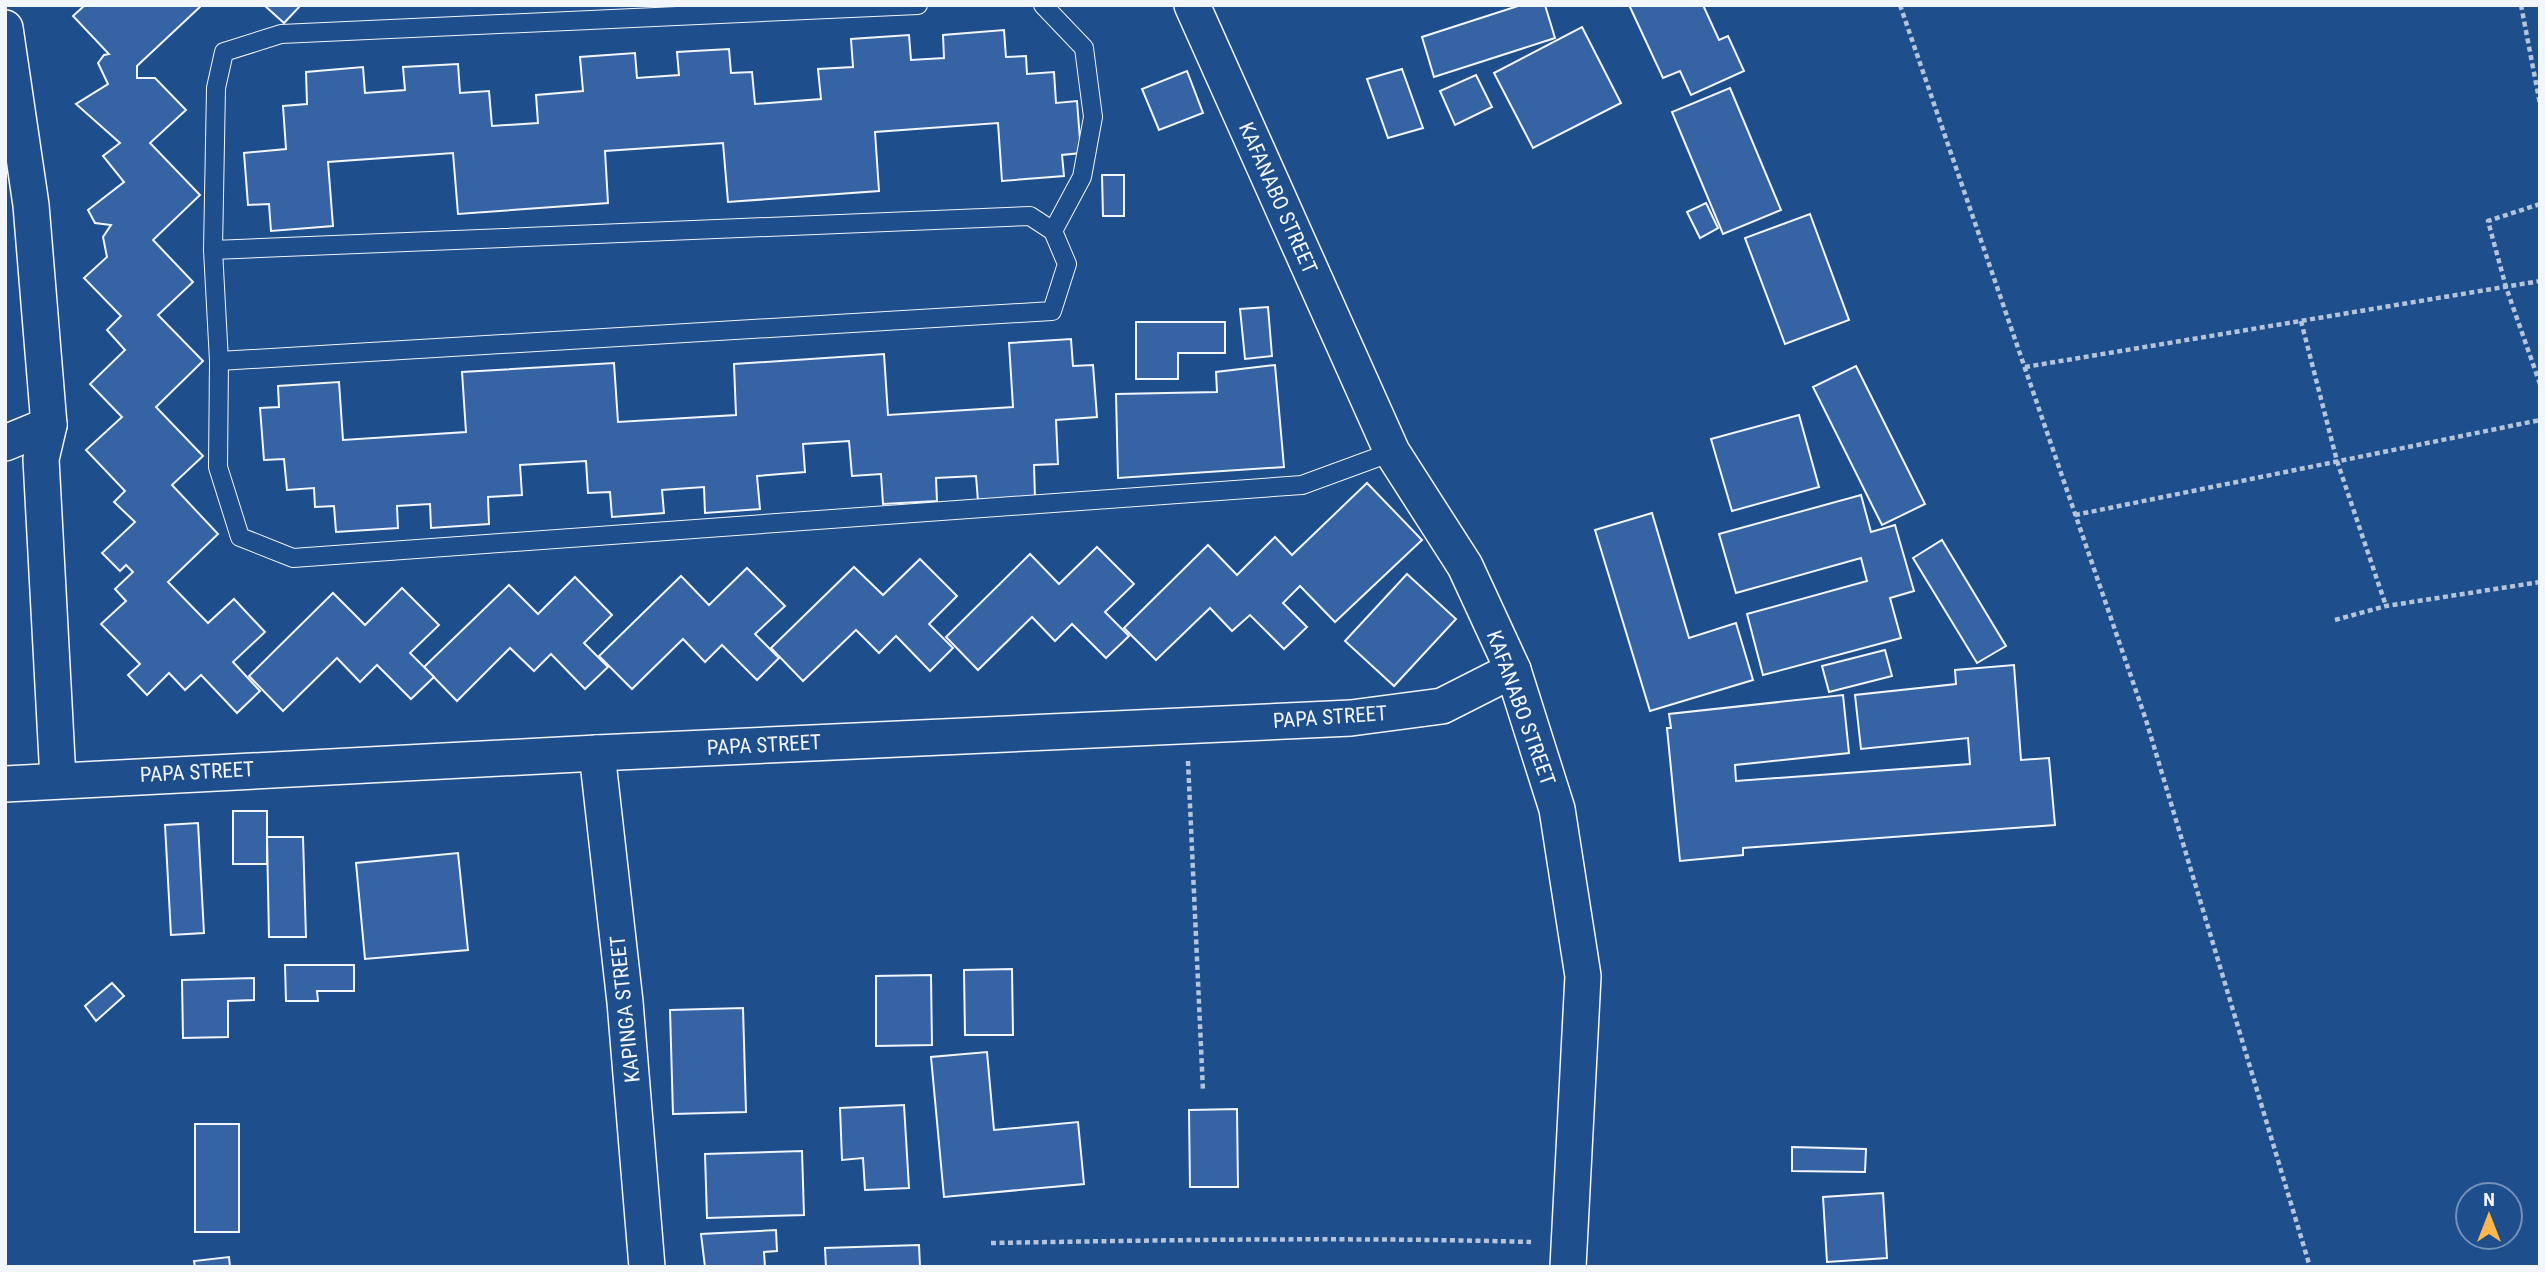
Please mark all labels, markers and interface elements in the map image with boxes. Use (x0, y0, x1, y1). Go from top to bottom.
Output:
street label: KAFANABO STREET (1234, 119, 1322, 277)
street label: KAFANABO STREET (1482, 627, 1560, 789)
street label: PAPA STREET (1272, 701, 1388, 733)
street label: PAPA STREET (706, 730, 822, 760)
street label: PAPA STREET (139, 757, 255, 787)
street label: KAPINGA STREET (605, 934, 645, 1084)
north arrow (2454, 1181, 2524, 1251)
text: N (2483, 1188, 2495, 1211)

